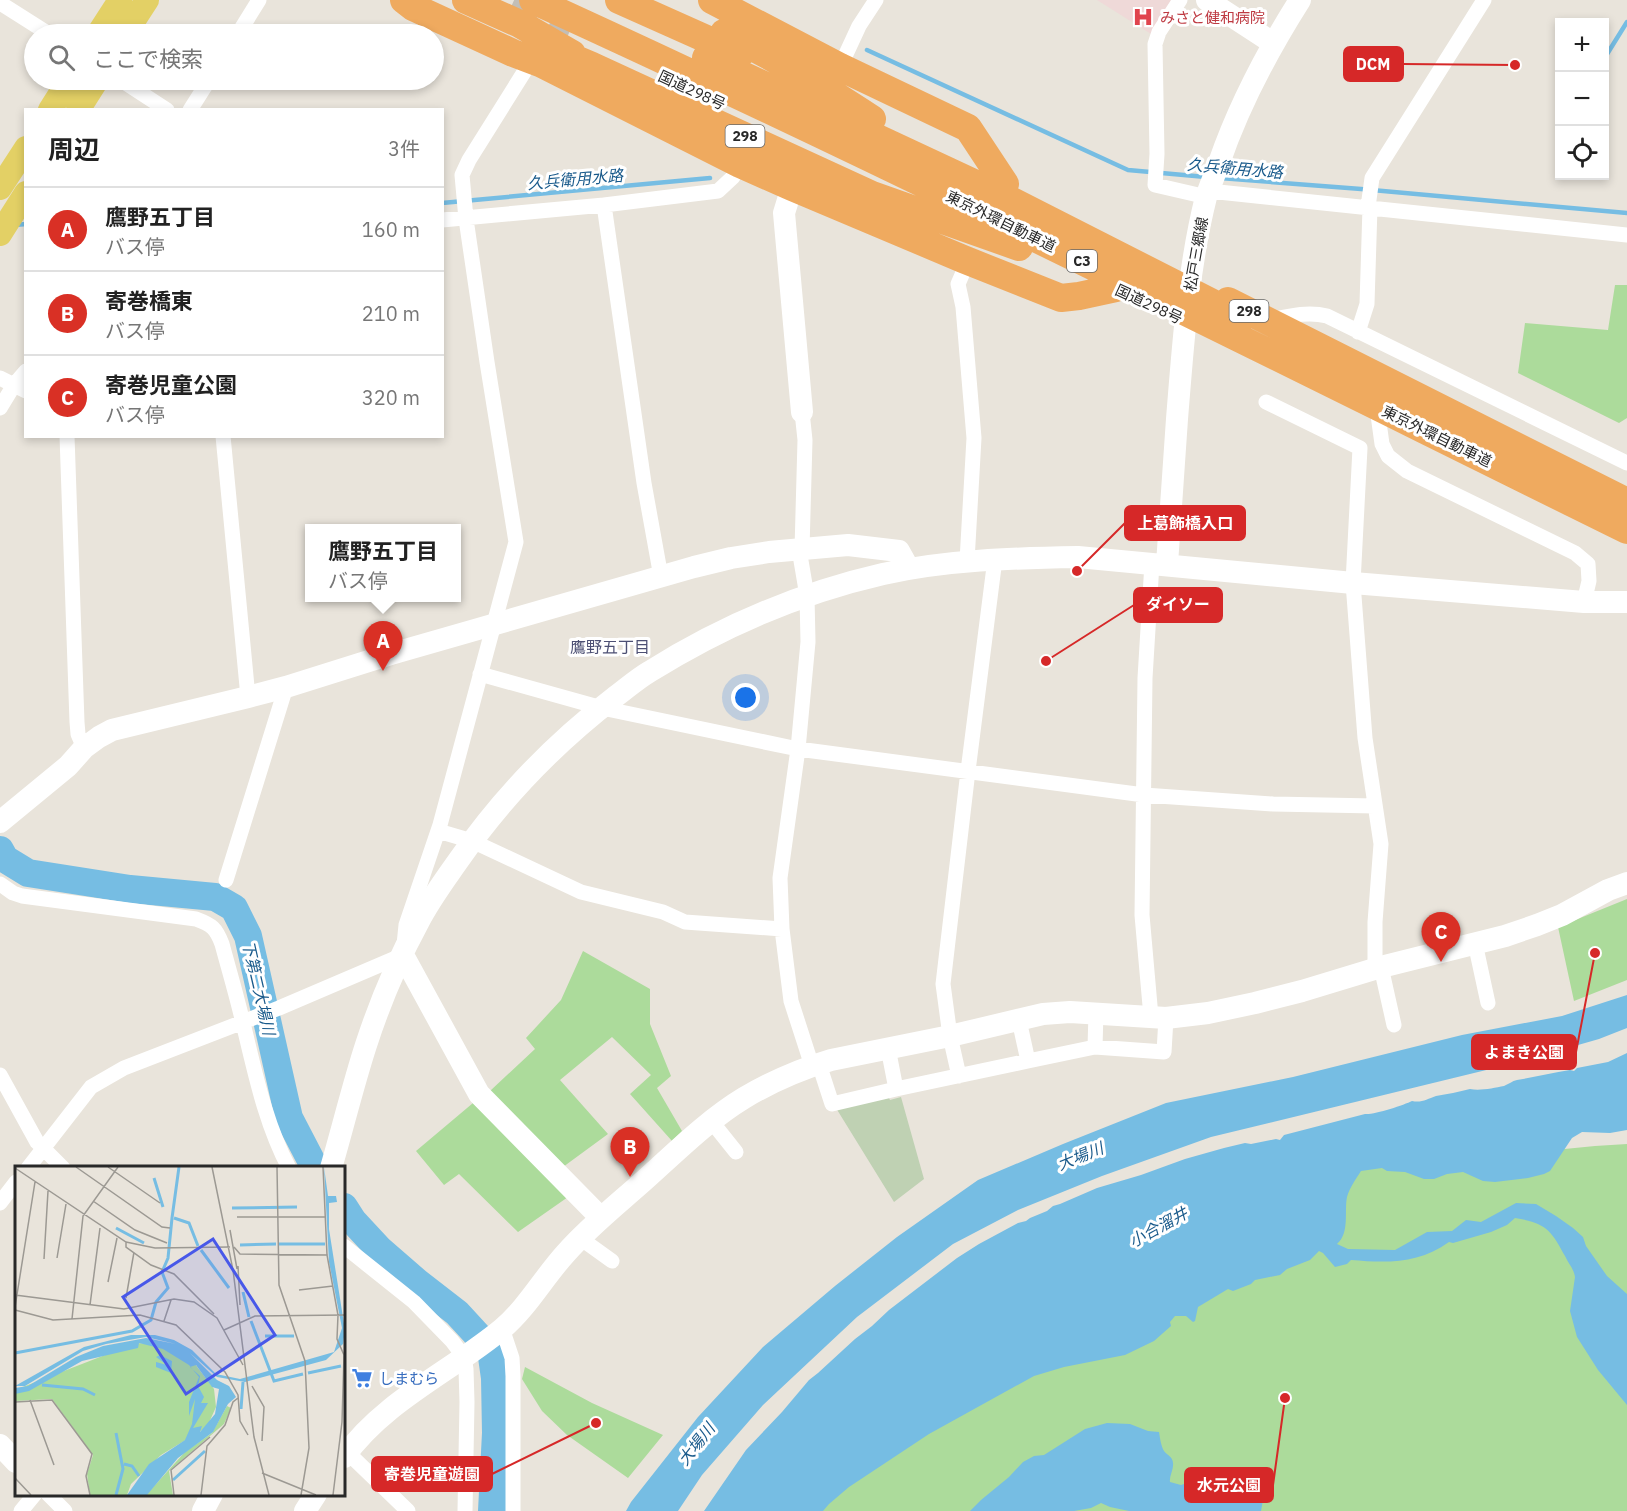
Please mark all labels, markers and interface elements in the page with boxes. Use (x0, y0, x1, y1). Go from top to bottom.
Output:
hospital icon: みさと健和病院 (1131, 5, 1155, 29)
place label: みさと健和病院 (1160, 8, 1265, 27)
map controls (1555, 18, 1609, 180)
button: + (1555, 18, 1609, 72)
search box (24, 24, 444, 90)
icon: search (45, 41, 78, 74)
text: ここで検索 (93, 44, 203, 73)
callout: DCM (1344, 47, 1403, 81)
text: DCM (1356, 54, 1390, 74)
street label: 国道298号 (655, 66, 729, 114)
button: − (1555, 72, 1609, 126)
road number: 298 (726, 125, 764, 147)
button: locate (1555, 126, 1609, 180)
text: 周辺 (48, 132, 100, 166)
text: 3件 (388, 135, 420, 162)
water label: 久兵衛用水路 (1186, 154, 1286, 182)
water label: 久兵衛用水路 (526, 165, 626, 193)
street label: 東京外環自動車道 (943, 186, 1059, 256)
text: 鷹野五丁目 (105, 202, 215, 231)
street label: 松戸三郷線 (1180, 215, 1212, 293)
text: A (61, 216, 74, 243)
text: 160 m (362, 216, 420, 243)
text: バス停 (105, 233, 165, 260)
road number: C3 (1067, 250, 1097, 272)
street label: 国道298号 (1112, 280, 1186, 328)
text: 寄巻橋東 (105, 286, 193, 315)
text: B (61, 300, 74, 327)
text: 210 m (362, 300, 420, 327)
road number: 298 (1230, 300, 1268, 322)
text: バス停 (105, 317, 165, 344)
text: 寄巻児童公園 (105, 370, 237, 399)
text: C (61, 384, 74, 411)
text: 320 m (362, 384, 420, 411)
text: バス停 (105, 401, 165, 428)
street label: 東京外環自動車道 (1379, 401, 1495, 471)
callout: 上葛飾橋入口 (1125, 506, 1245, 540)
text: 上葛飾橋入口 (1137, 513, 1233, 533)
popup (305, 524, 461, 602)
text: 鷹野五丁目 (328, 536, 438, 565)
text: バス停 (328, 567, 388, 594)
callout: ダイソー (1134, 588, 1222, 622)
text: ダイソー (1146, 594, 1210, 614)
pin: A (364, 622, 403, 671)
district label: 鷹野五丁目 (570, 637, 650, 657)
your location (731, 683, 760, 712)
pin: C (1422, 912, 1460, 962)
water label: 下第二大場川 (238, 939, 280, 1039)
callout: よまき公園 (1472, 1035, 1576, 1069)
text: よまき公園 (1484, 1042, 1564, 1062)
pin: B (610, 1128, 650, 1177)
water label: 大場川 (1054, 1137, 1108, 1174)
inset map (15, 1166, 345, 1496)
water label: 小合溜井 (1125, 1202, 1193, 1251)
supermarket icon: しまむら (350, 1366, 374, 1390)
place label: しまむら (379, 1369, 439, 1388)
water label: 大場川 (673, 1417, 720, 1469)
callout: 寄巻児童遊園 (372, 1457, 492, 1491)
text: 寄巻児童遊園 (384, 1464, 480, 1484)
callout: 水元公園 (1185, 1468, 1273, 1502)
text: 水元公園 (1197, 1475, 1261, 1495)

